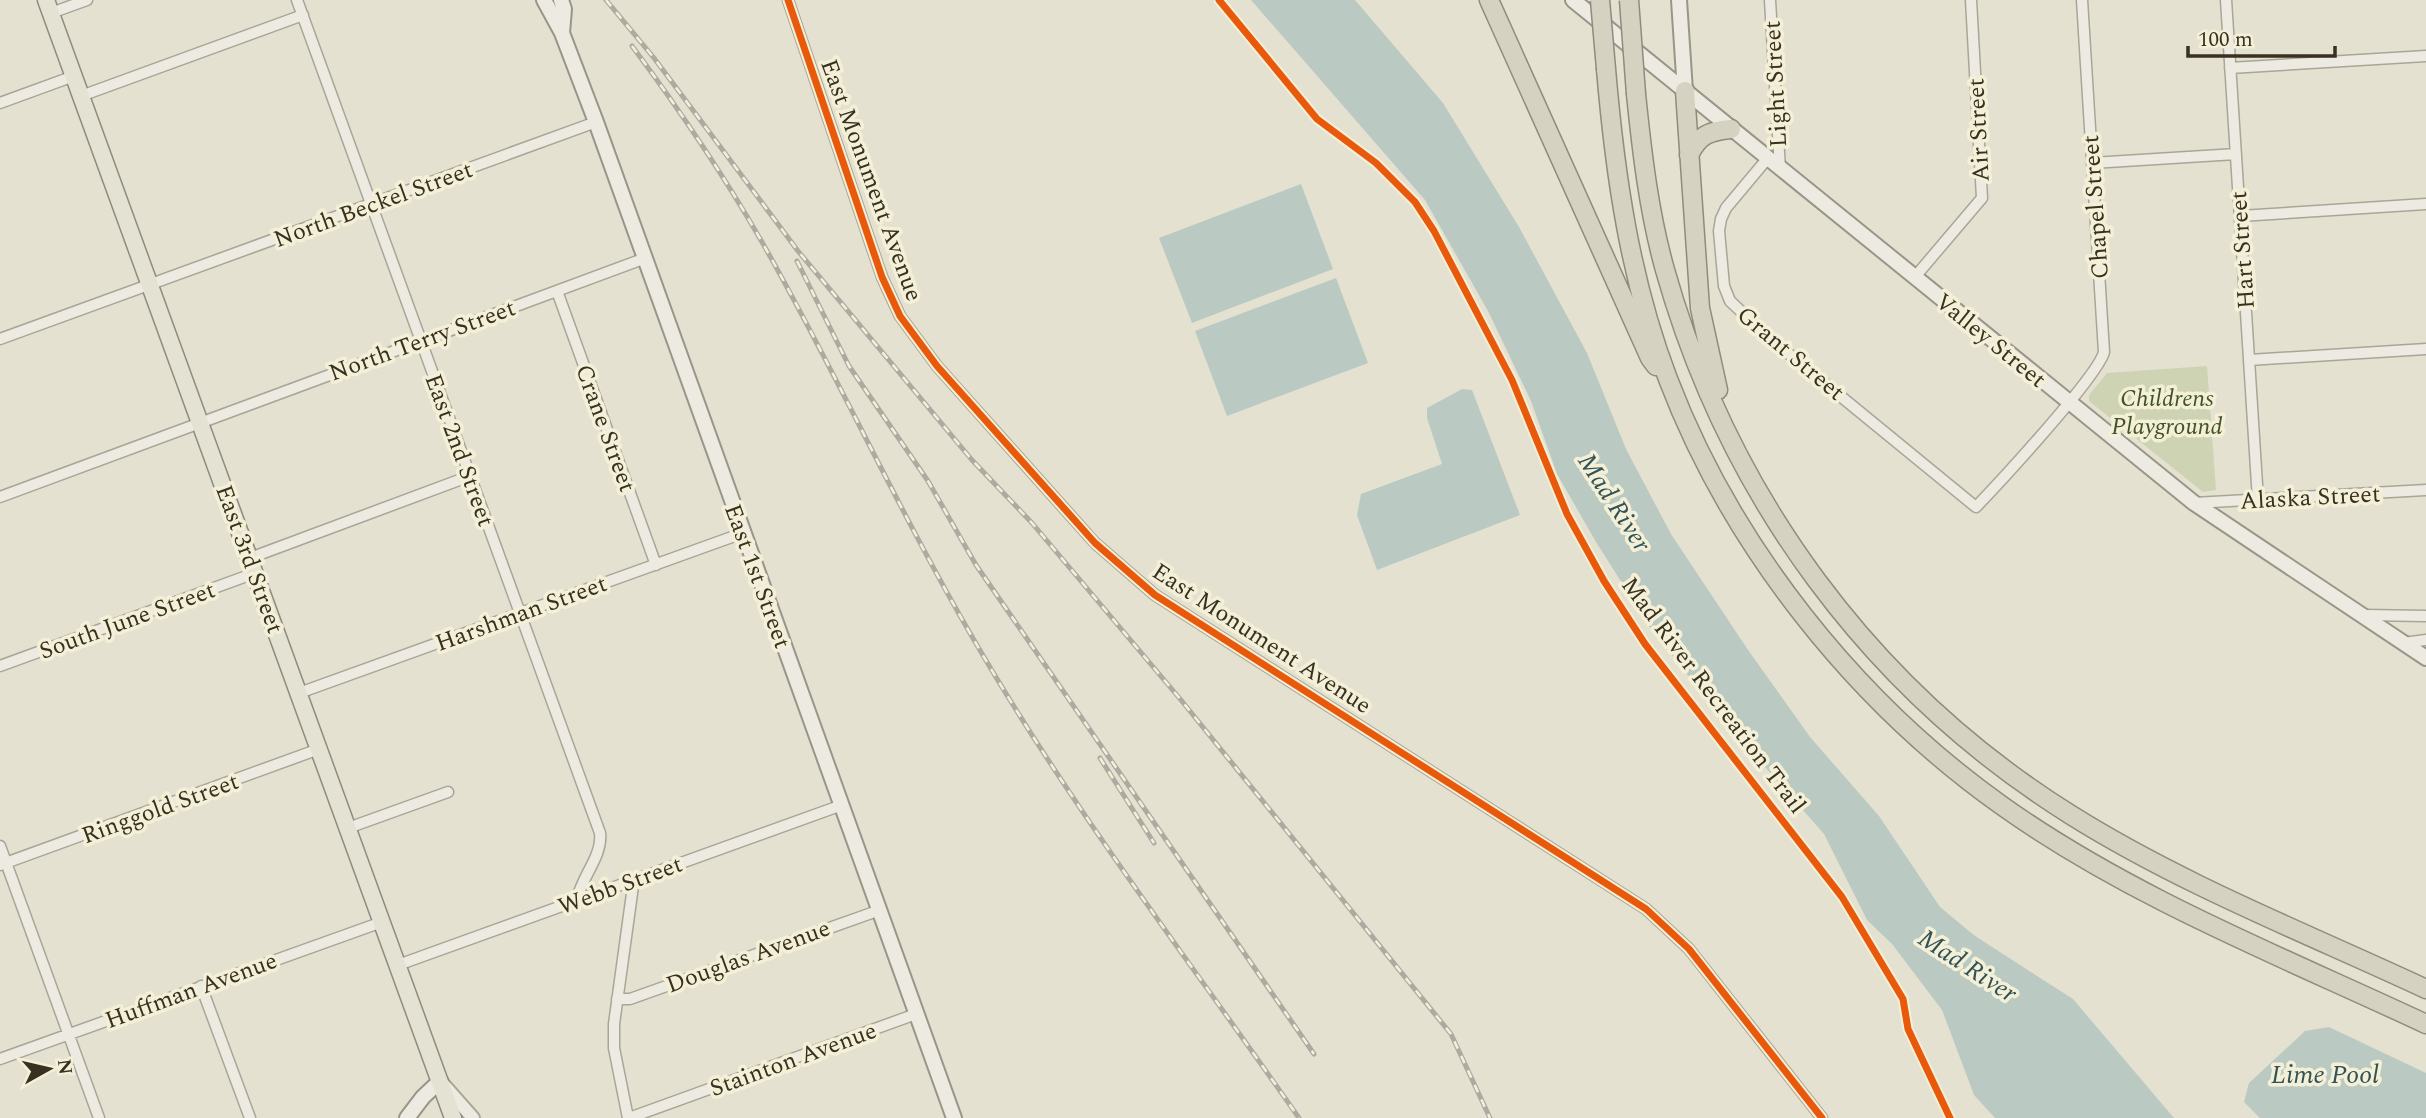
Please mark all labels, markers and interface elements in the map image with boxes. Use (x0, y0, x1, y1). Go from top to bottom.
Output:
scale bar (2188, 14, 2335, 58)
street label: Light Street (1755, 20, 1797, 148)
text: 100 m (2198, 24, 2253, 56)
street label: East Monument Avenue (810, 54, 932, 306)
street label: Air Street (1958, 77, 2000, 183)
street label: Chapel Street (2073, 134, 2119, 280)
street label: North Beckel Street (269, 152, 478, 258)
street label: Hart Street (2221, 190, 2265, 310)
street label: Valley Street (1927, 284, 2054, 397)
street label: North Terry Street (324, 290, 521, 391)
street label: Grant Street (1728, 298, 1852, 410)
street label: Crane Street (565, 359, 645, 497)
street label: East 2nd Street (415, 369, 503, 532)
park label: Childrens Playground (2111, 381, 2223, 445)
water label: Mad River (1567, 445, 1662, 561)
street label: Alaska Street (2239, 476, 2381, 520)
street label: East 3rd Street (205, 480, 293, 639)
street label: East 1st Street (714, 499, 800, 654)
street label: East Monument Avenue (1145, 554, 1378, 723)
street label: Harshman Street (430, 566, 612, 662)
street label: Mad River Recreation Trail (1612, 570, 1814, 822)
street label: South June Street (34, 572, 221, 670)
street label: Ringgold Street (77, 764, 244, 854)
street label: Webb Street (553, 847, 688, 925)
street label: Douglas Avenue (661, 911, 835, 1003)
water label: Mad River (1910, 919, 2026, 1013)
street label: Huffman Avenue (100, 943, 282, 1039)
street label: Stainton Avenue (705, 1013, 882, 1107)
north arrow (14, 1034, 84, 1104)
water label: Lime Pool (2271, 1055, 2379, 1095)
text: N (49, 1057, 80, 1077)

